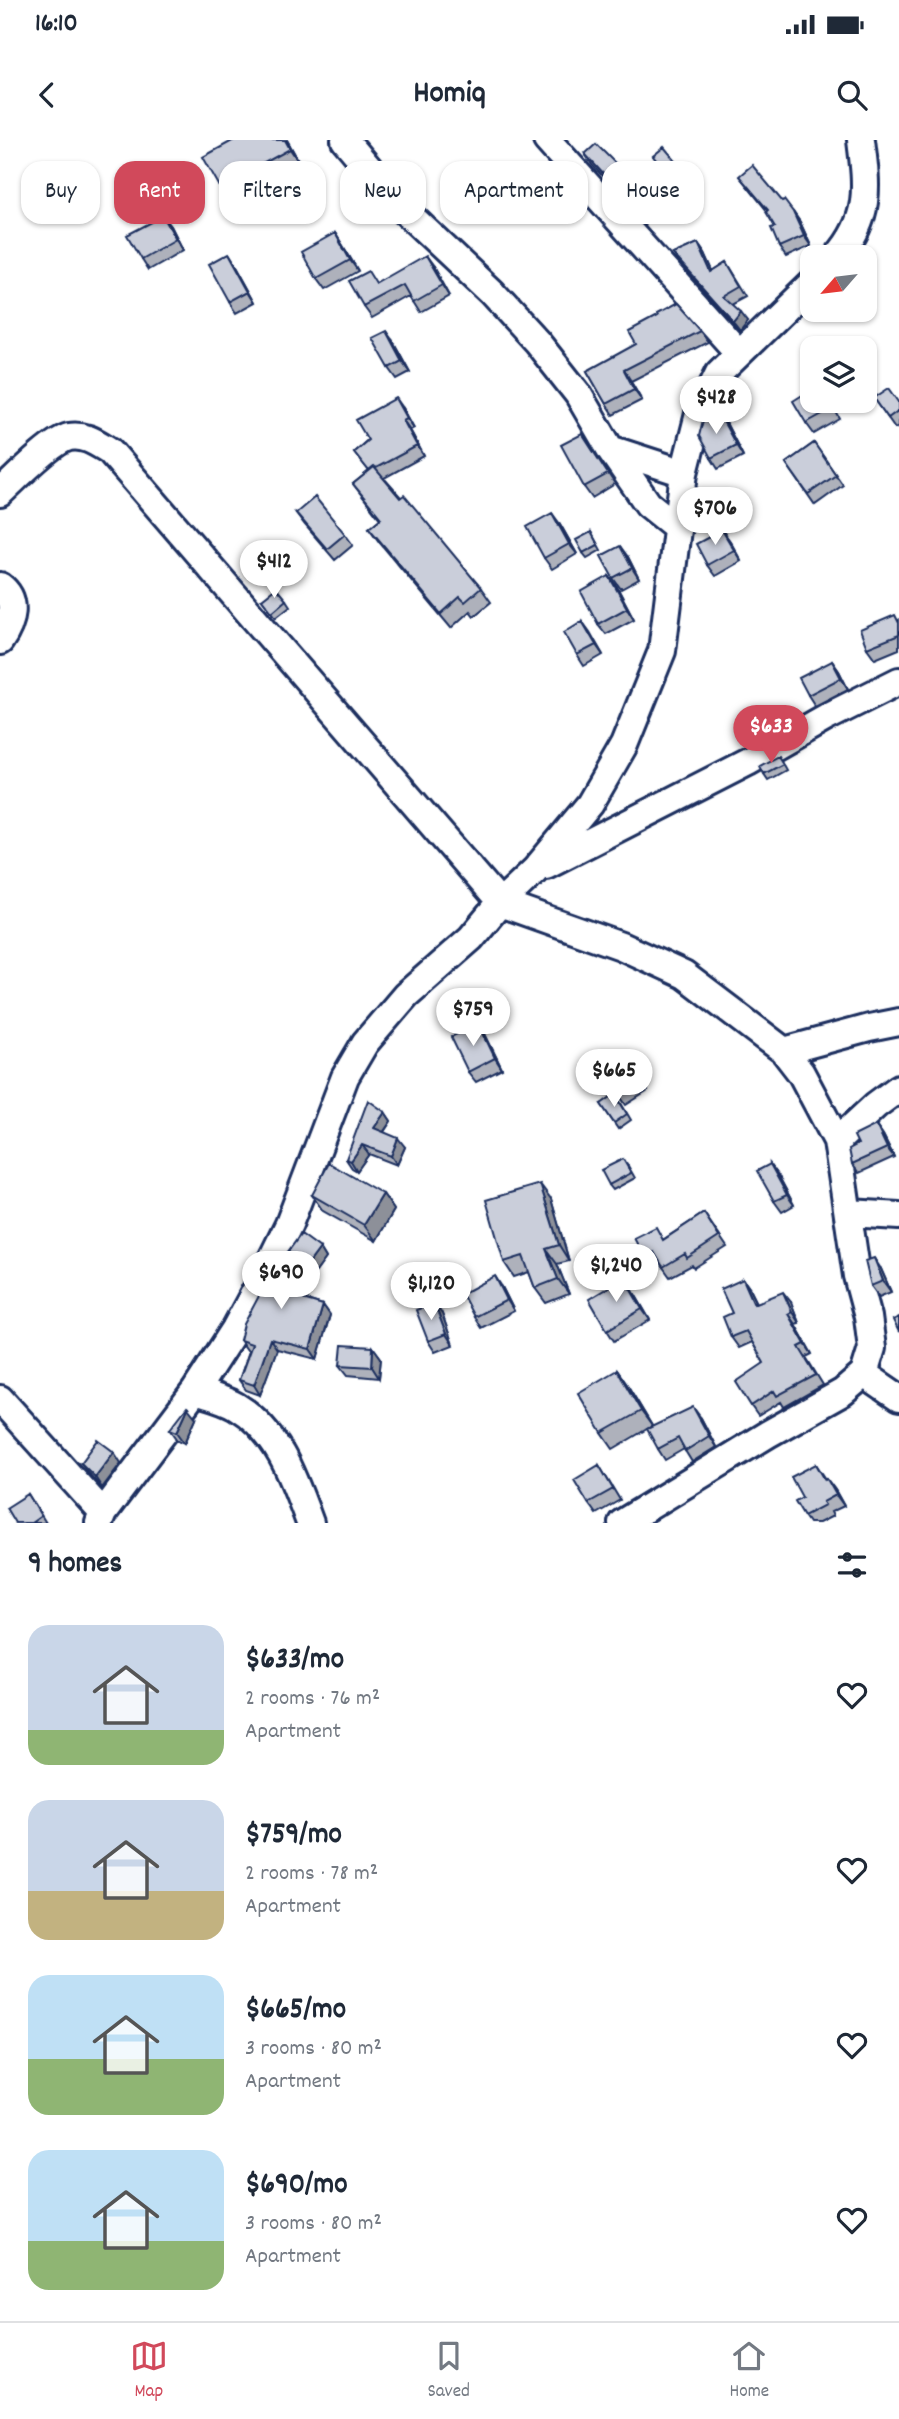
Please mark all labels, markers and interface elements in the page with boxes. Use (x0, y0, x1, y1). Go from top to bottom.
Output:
text: 16:10 (35, 6, 78, 43)
text: Homiq (413, 72, 486, 118)
icon: back (28, 76, 66, 114)
icon: search (833, 76, 871, 114)
chip: Buy (21, 161, 100, 224)
chip: Rent (114, 161, 205, 224)
chip: Filters (219, 161, 326, 224)
chip: New (340, 161, 426, 224)
chip: Apartment (440, 161, 588, 224)
chip: House (602, 161, 704, 224)
north arrow (800, 245, 877, 322)
map controls (800, 245, 877, 413)
button: layers (800, 336, 877, 413)
pin: $428 (675, 376, 757, 436)
text: $428 (696, 382, 736, 415)
pin: $706 (674, 488, 756, 547)
text: $706 (693, 493, 737, 526)
pin: $412 (233, 540, 315, 600)
text: $412 (256, 546, 292, 579)
pin: $633 (730, 706, 812, 765)
text: $633 (749, 711, 793, 744)
pin: $759 (432, 988, 514, 1048)
text: $759 (452, 994, 494, 1027)
pin: $665 (573, 1049, 655, 1109)
text: $665 (592, 1055, 636, 1088)
pin: $1,240 (559, 1244, 673, 1304)
text: $1,240 (589, 1250, 643, 1283)
pin: $690 (240, 1252, 322, 1311)
text: $690 (258, 1257, 304, 1290)
pin: $1,120 (374, 1262, 488, 1322)
text: $1,120 (407, 1268, 455, 1301)
text: 9 homes (28, 1544, 122, 1587)
icon: filters (833, 1546, 871, 1584)
text: $633/mo (245, 1640, 344, 1683)
icon: home (84, 1653, 168, 1737)
icon: heart (833, 1676, 871, 1714)
text: 2 rooms · 76 m² (245, 1683, 380, 1716)
text: Apartment (245, 1716, 341, 1749)
text: $759/mo (245, 1815, 342, 1858)
icon: home (84, 1828, 168, 1912)
icon: heart (833, 1851, 871, 1889)
text: 2 rooms · 78 m² (245, 1858, 378, 1891)
text: Apartment (245, 1891, 341, 1924)
text: $665/mo (245, 1990, 346, 2033)
icon: home (84, 2003, 168, 2087)
icon: heart (833, 2026, 871, 2064)
text: 3 rooms · 80 m² (245, 2033, 382, 2066)
text: Apartment (245, 2066, 341, 2099)
text: $690/mo (245, 2165, 348, 2208)
icon: home (84, 2178, 168, 2262)
icon: heart (833, 2201, 871, 2239)
text: 3 rooms · 80 m² (245, 2208, 382, 2241)
text: Apartment (245, 2241, 341, 2274)
tab: Map (130, 2337, 168, 2406)
tab: Saved (427, 2337, 470, 2406)
tab: Home (730, 2337, 769, 2406)

